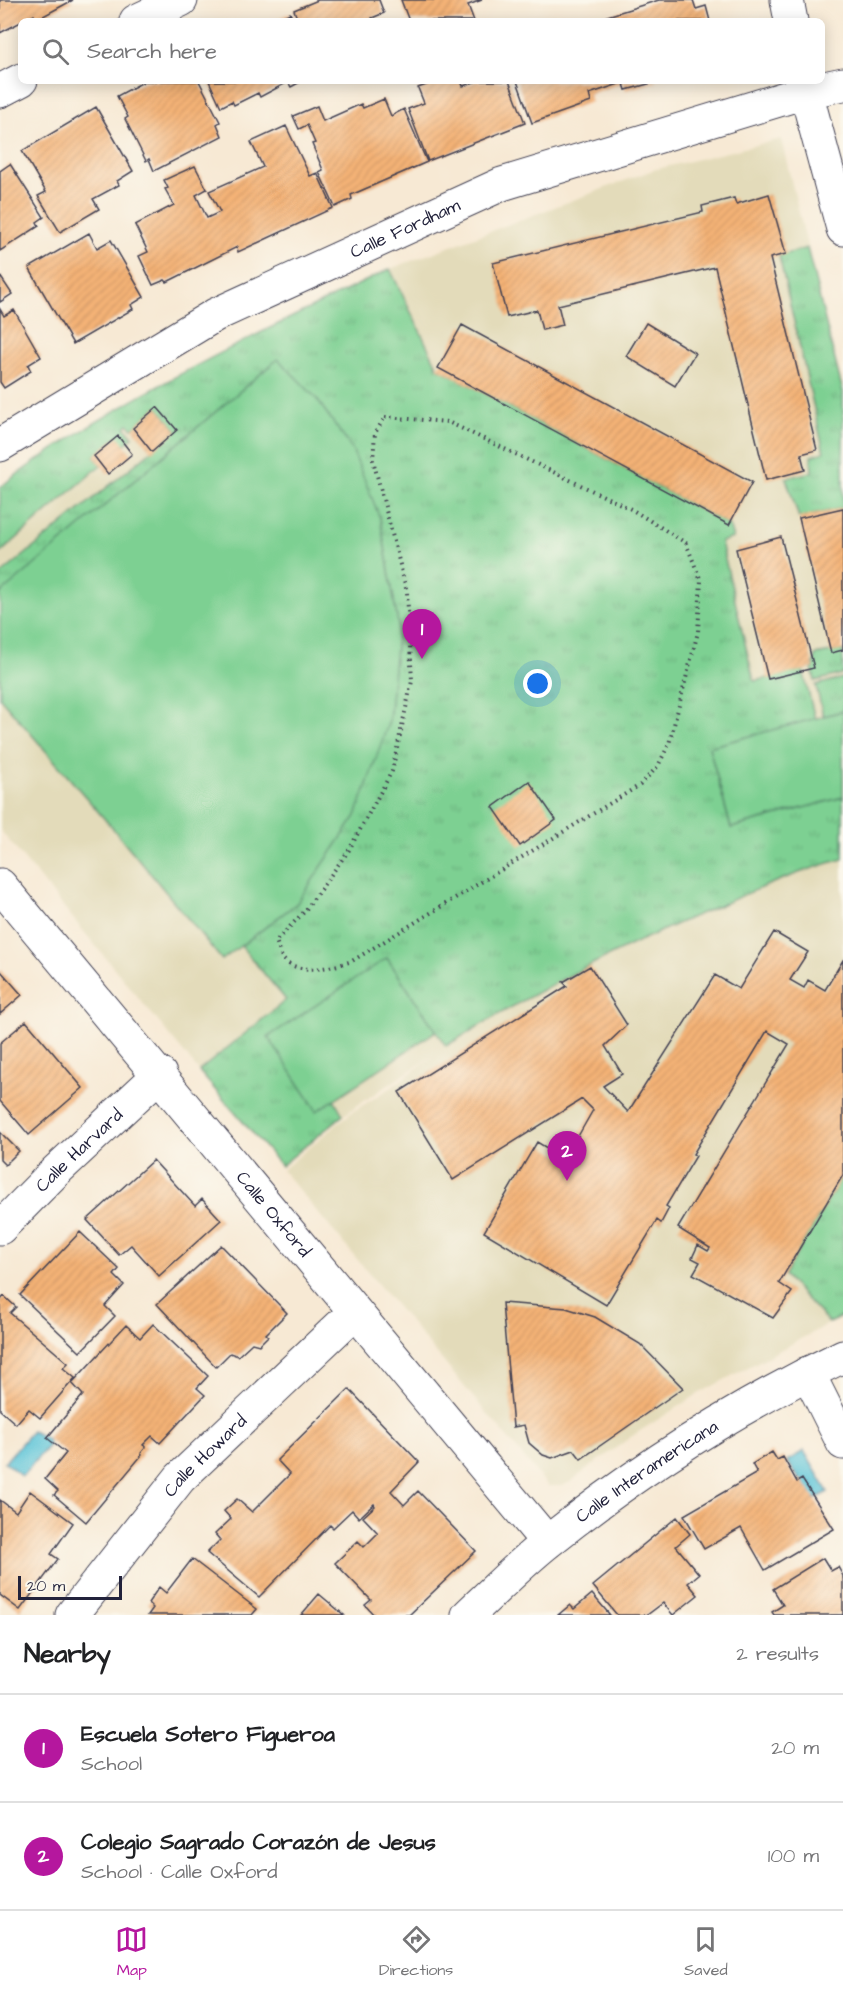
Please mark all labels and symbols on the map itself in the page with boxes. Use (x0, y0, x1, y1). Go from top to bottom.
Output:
street label: Calle Fordham (346, 192, 464, 264)
pin: 1 (402, 610, 442, 659)
your location (523, 669, 552, 698)
street label: Calle Harvard (30, 1102, 128, 1198)
pin: 2 (548, 1132, 586, 1181)
street label: Calle Oxford (231, 1166, 317, 1262)
street label: Calle Howard (157, 1409, 252, 1502)
street label: Calle Interamericana (570, 1414, 723, 1529)
scale bar (18, 1573, 122, 1600)

